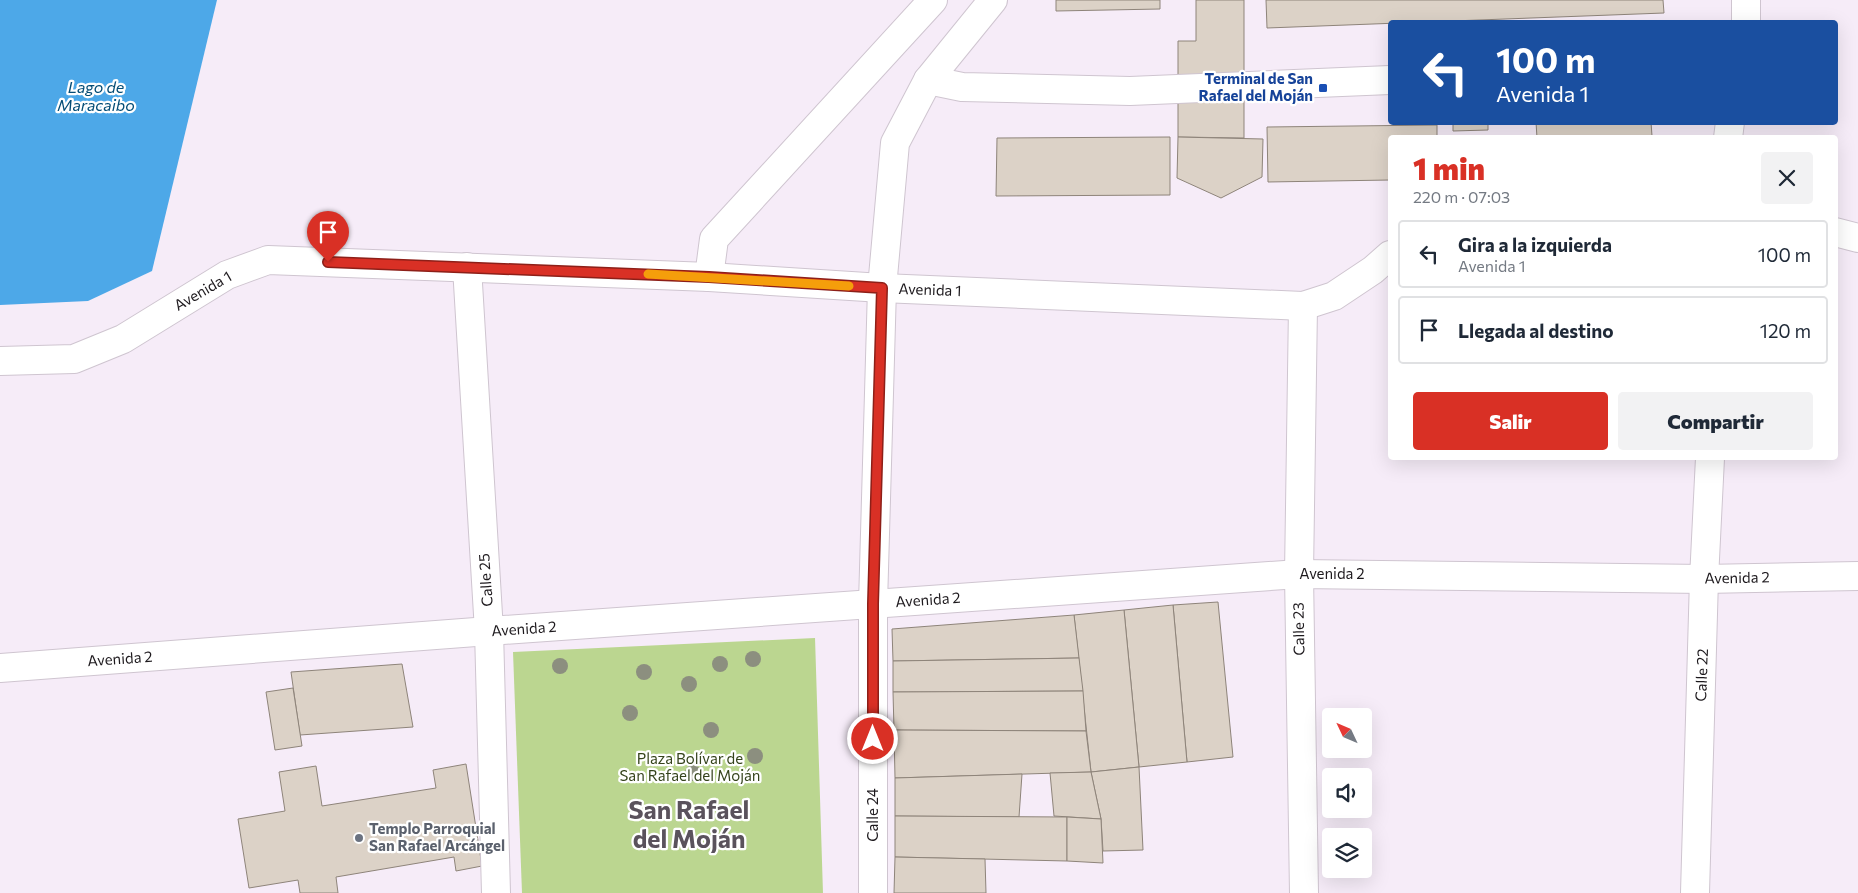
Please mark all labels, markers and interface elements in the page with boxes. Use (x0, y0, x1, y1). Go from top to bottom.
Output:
text: 100 m (1496, 37, 1596, 80)
icon: left (1413, 40, 1478, 105)
place label: Terminal de San Rafael del Moján (1198, 69, 1313, 104)
water label: Lago de Maracaibo (57, 77, 135, 114)
text: Avenida 1 (1496, 80, 1589, 107)
marker: Terminal de San Rafael del Moján (1317, 82, 1329, 94)
text: 1 min (1413, 149, 1485, 186)
button: close (1761, 152, 1813, 204)
text: 220 m · 07:03 (1413, 187, 1510, 206)
pin (307, 211, 349, 262)
icon: arrive (314, 218, 342, 246)
text: Gira a la izquierda (1458, 233, 1612, 256)
icon: left (1415, 240, 1443, 268)
text: 100 m (1758, 243, 1811, 266)
text: Avenida 1 (1458, 256, 1526, 275)
street label: Avenida 1 (171, 266, 234, 314)
street label: Avenida 1 (898, 279, 962, 299)
icon: arrive (1415, 316, 1443, 344)
text: Llegada al destino (1458, 319, 1614, 342)
text: 120 m (1760, 319, 1811, 342)
button: Salir (1413, 392, 1608, 450)
button: Compartir (1618, 392, 1813, 450)
street label: Calle 25 (474, 553, 496, 607)
street label: Avenida 2 (1299, 564, 1365, 582)
street label: Avenida 2 (1704, 567, 1770, 587)
street label: Avenida 2 (895, 588, 961, 610)
street label: Calle 23 (1289, 602, 1307, 656)
street label: Avenida 2 (491, 617, 557, 639)
street label: Avenida 2 (87, 647, 153, 669)
street label: Calle 22 (1691, 648, 1711, 702)
north arrow (1322, 708, 1372, 758)
map controls (1322, 708, 1372, 878)
position arrow (846, 712, 898, 764)
park label: Plaza Bolívar de San Rafael del Moján (620, 749, 760, 784)
button: sound (1322, 768, 1372, 818)
street label: Calle 24 (863, 788, 881, 842)
district label: San Rafael del Moján (629, 794, 749, 853)
place label: Templo Parroquial San Rafael Arcángel (369, 819, 505, 854)
button: layers (1322, 828, 1372, 878)
marker: Templo Parroquial San Rafael Arcángel (353, 832, 365, 844)

